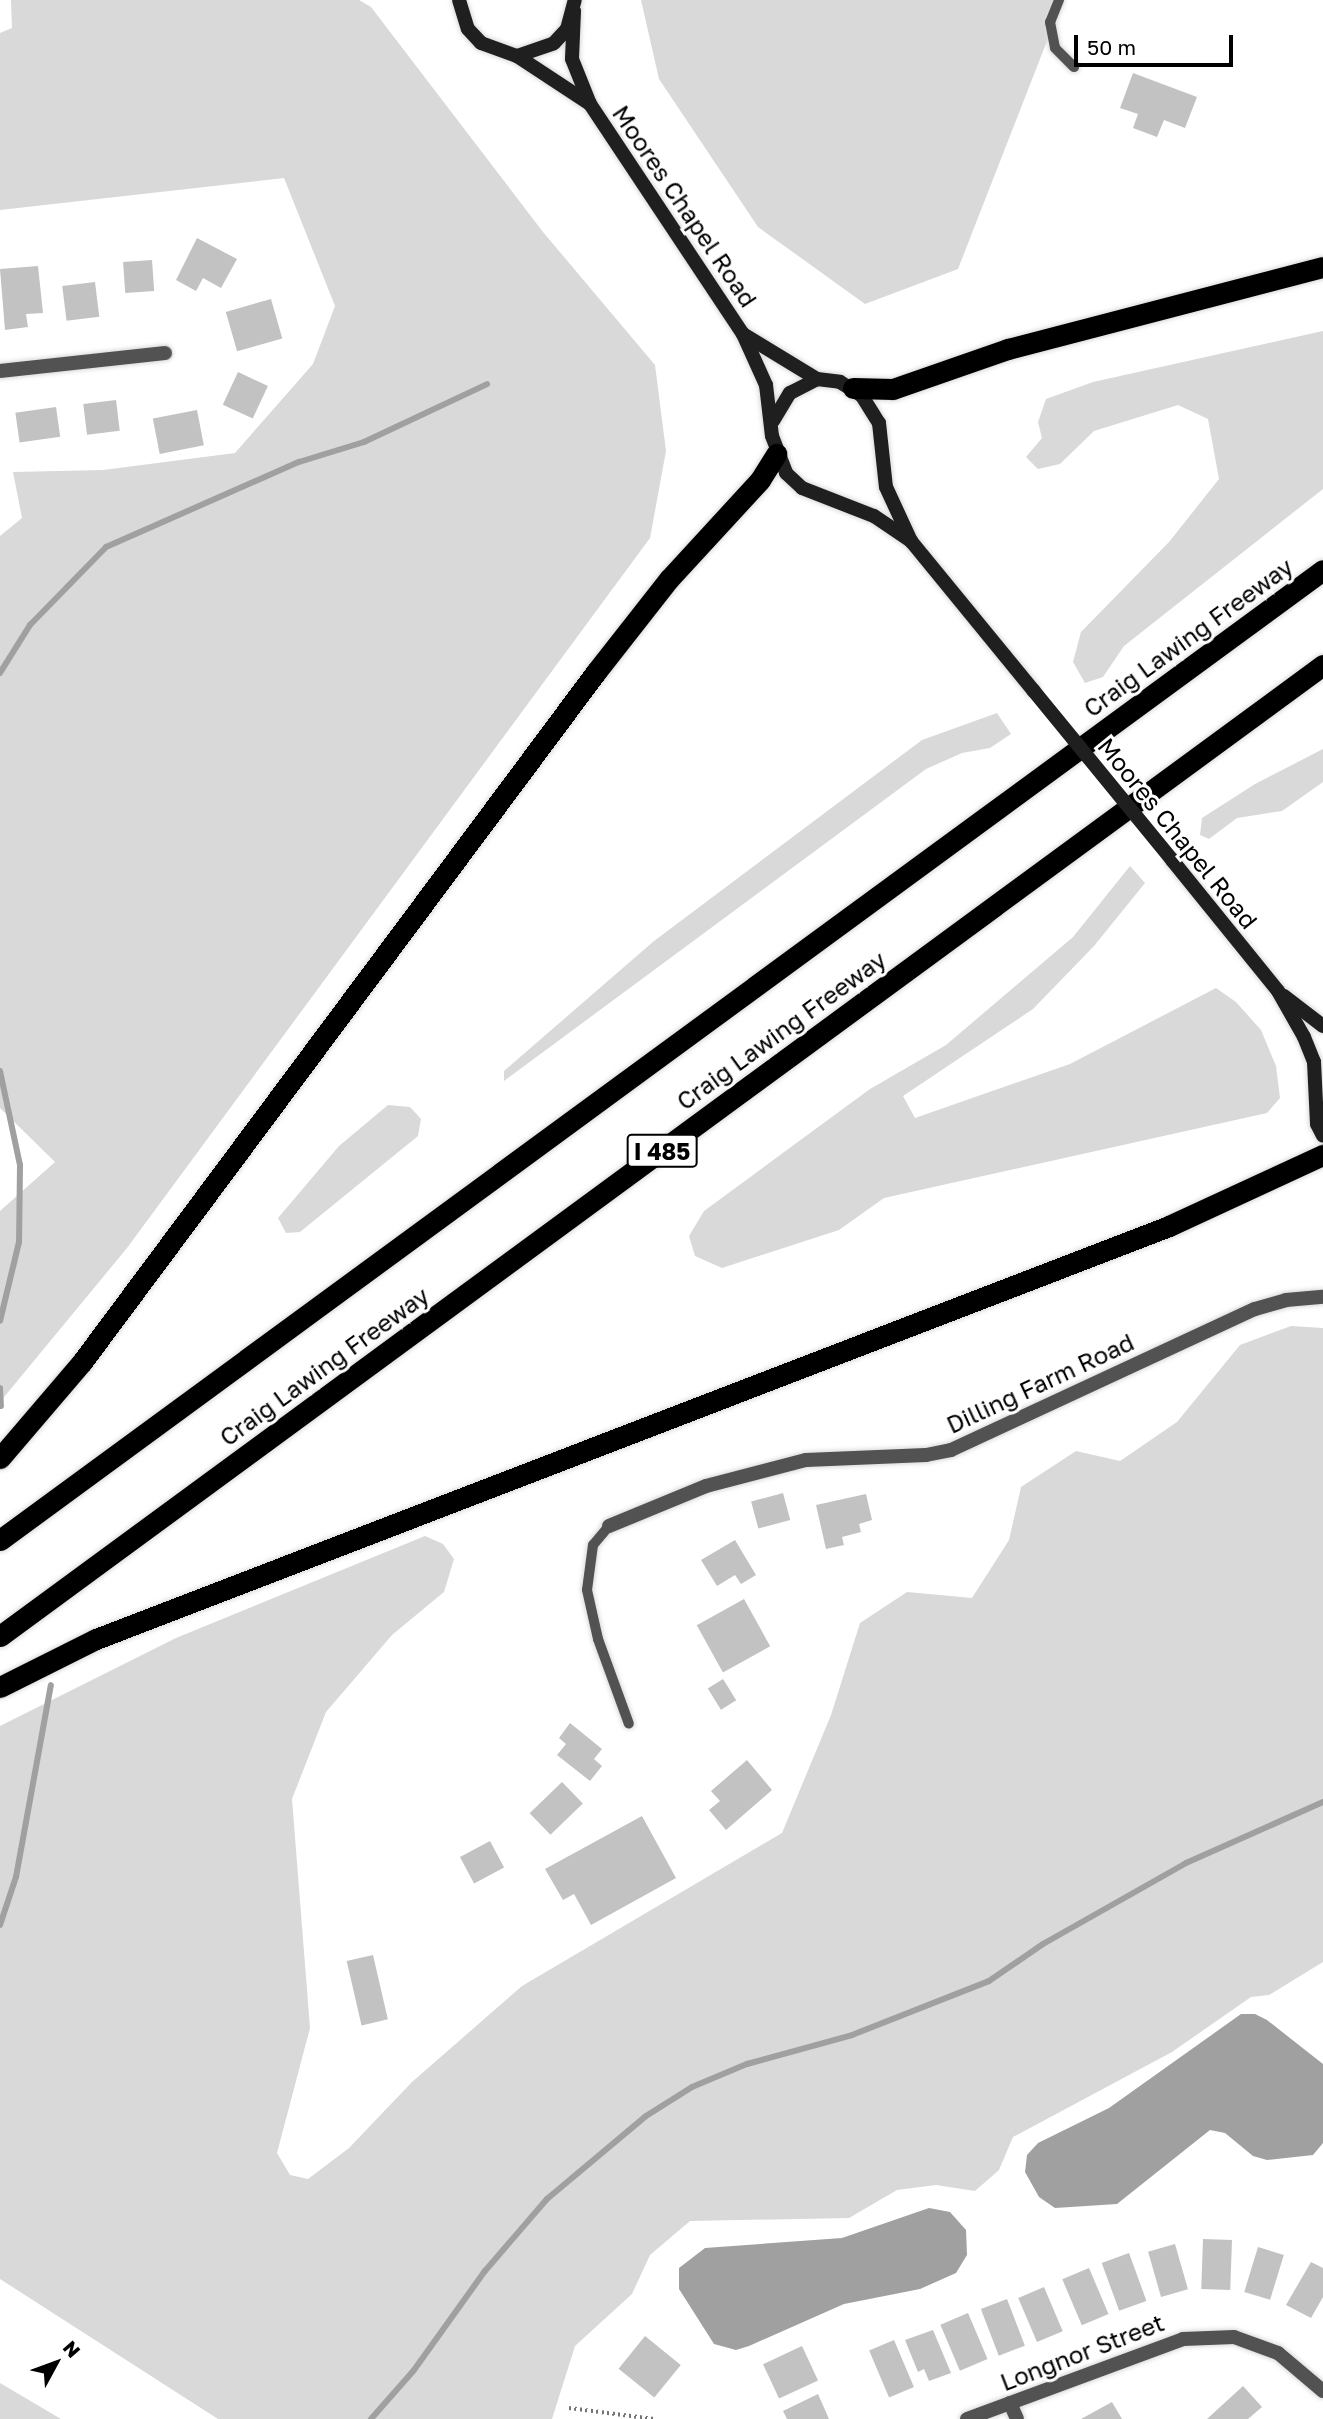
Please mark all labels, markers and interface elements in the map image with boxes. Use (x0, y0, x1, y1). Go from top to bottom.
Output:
scale bar (1078, 21, 1237, 65)
text: 50 m (1087, 34, 1136, 60)
street label: Moores Chapel Road (607, 100, 763, 312)
street label: Craig Lawing Freeway (1078, 551, 1298, 723)
street label: Moores Chapel Road (1092, 732, 1264, 934)
street label: Craig Lawing Freeway (671, 944, 891, 1116)
road number: I 485 (625, 1132, 699, 1170)
street label: Craig Lawing Freeway (214, 1280, 434, 1452)
street label: Dilling Farm Road (942, 1327, 1138, 1439)
street label: Longnor Street (996, 2308, 1168, 2396)
north arrow (21, 2328, 91, 2398)
text: N (59, 2336, 86, 2362)

